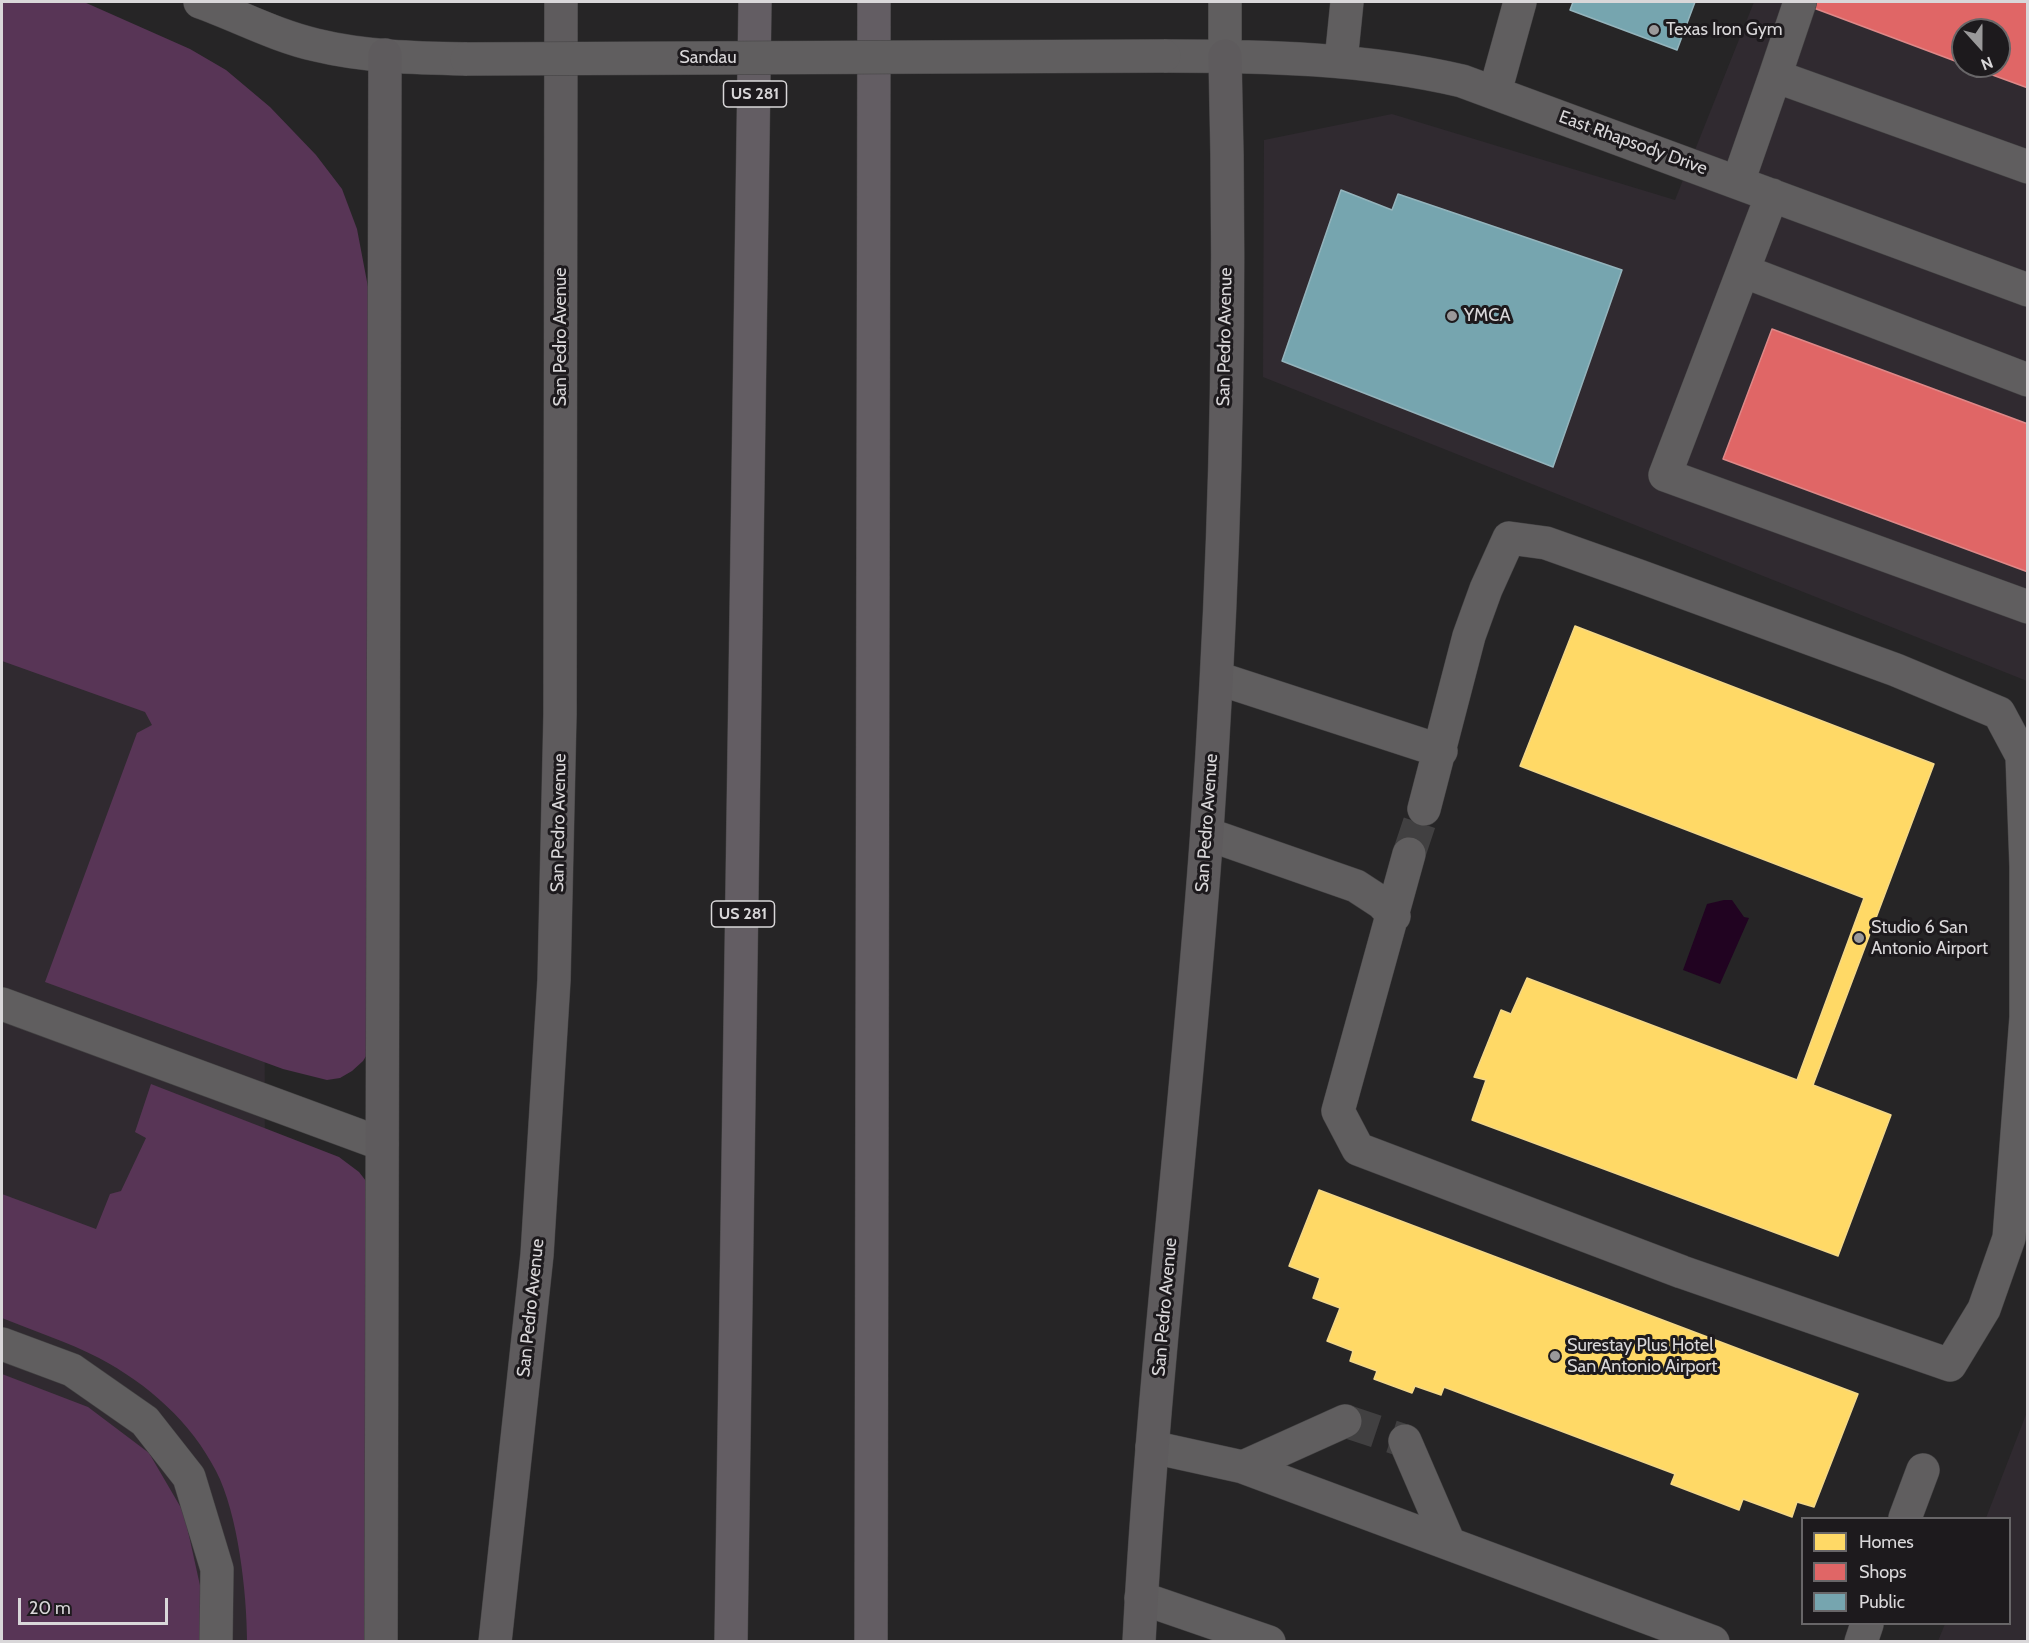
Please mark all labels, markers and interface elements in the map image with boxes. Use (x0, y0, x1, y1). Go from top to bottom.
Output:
north arrow (1951, 18, 2011, 78)
place label: Texas Iron Gym (1666, 19, 1783, 41)
marker: Texas Iron Gym (1647, 23, 1661, 37)
street label: Sandau (679, 47, 737, 69)
text: N (1978, 53, 1996, 74)
road number: US 281 (724, 81, 786, 107)
street label: East Rhapsody Drive (1556, 106, 1710, 180)
street label: San Pedro Avenue (550, 267, 572, 407)
street label: San Pedro Avenue (1213, 267, 1237, 407)
place label: YMCA (1464, 305, 1510, 327)
marker: YMCA (1445, 309, 1459, 323)
street label: San Pedro Avenue (547, 753, 571, 893)
street label: San Pedro Avenue (1191, 753, 1223, 893)
road number: US 281 (712, 901, 774, 927)
place label: Studio 6 San Antonio Airport (1871, 917, 1988, 960)
marker: Studio 6 San Antonio Airport (1852, 931, 1866, 945)
street label: San Pedro Avenue (1148, 1237, 1182, 1377)
street label: San Pedro Avenue (513, 1238, 549, 1378)
place label: Surestay Plus Hotel San Antonio Airport (1567, 1335, 1717, 1378)
marker: Surestay Plus Hotel San Antonio Airport (1548, 1349, 1562, 1363)
legend (1801, 1517, 2011, 1625)
text: Homes (1859, 1531, 1914, 1553)
text: Shops (1859, 1561, 1907, 1583)
scale bar (21, 1586, 171, 1624)
text: Public (1859, 1591, 1905, 1613)
text: 20 m (29, 1597, 71, 1619)

